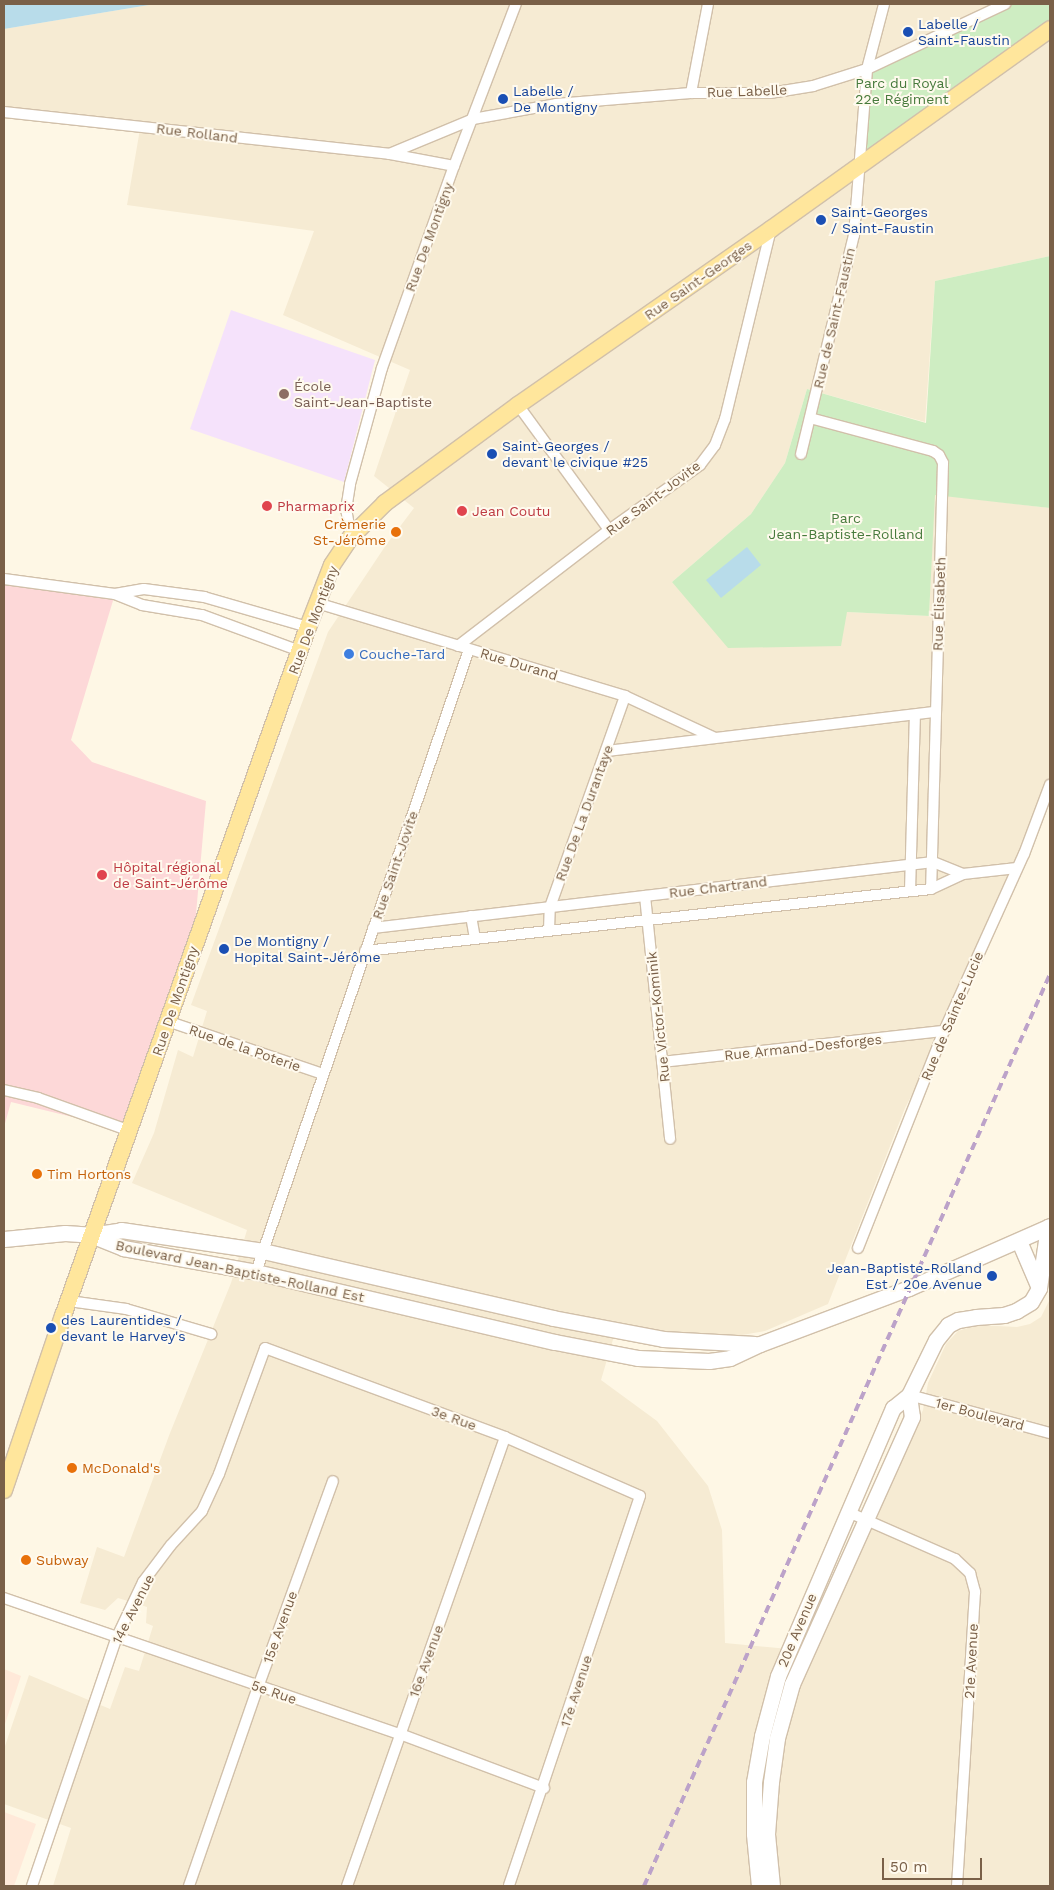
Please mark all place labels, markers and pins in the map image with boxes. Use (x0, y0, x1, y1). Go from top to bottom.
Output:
place label: Labelle / Saint-Faustin (918, 16, 1010, 48)
marker: Labelle / Saint-Faustin (902, 26, 914, 38)
place label: Labelle / De Montigny (513, 83, 597, 115)
marker: Labelle / De Montigny (497, 93, 509, 105)
place label: Saint-Georges / Saint-Faustin (831, 204, 934, 236)
marker: Saint-Georges / Saint-Faustin (815, 214, 827, 226)
place label: École Saint-Jean-Baptiste (294, 378, 432, 411)
marker: École Saint-Jean-Baptiste (278, 388, 290, 400)
place label: Saint-Georges / devant le civique #25 (502, 438, 648, 471)
marker: Saint-Georges / devant le civique #25 (486, 448, 498, 460)
place label: Pharmaprix (277, 498, 355, 514)
marker: Pharmaprix (261, 500, 273, 512)
place label: Jean Coutu (472, 503, 550, 519)
marker: Jean Coutu (456, 505, 468, 517)
place label: Crèmerie St-Jérôme (313, 516, 386, 548)
marker: Crèmerie St-Jérôme (390, 526, 402, 538)
place label: Couche-Tard (359, 646, 445, 662)
marker: Couche-Tard (343, 648, 355, 660)
place label: Hôpital régional de Saint-Jérôme (113, 859, 228, 892)
marker: Hôpital régional de Saint-Jérôme (95, 868, 109, 882)
place label: De Montigny / Hopital Saint-Jérôme (234, 933, 381, 966)
marker: De Montigny / Hopital Saint-Jérôme (218, 943, 230, 955)
place label: Tim Hortons (47, 1166, 131, 1182)
marker: Tim Hortons (31, 1168, 43, 1180)
place label: Jean-Baptiste-Rolland Est / 20e Avenue (827, 1260, 982, 1292)
marker: Jean-Baptiste-Rolland Est / 20e Avenue (986, 1270, 998, 1282)
place label: des Laurentides / devant le Harvey's (61, 1312, 186, 1344)
marker: des Laurentides / devant le Harvey's (45, 1322, 57, 1334)
place label: McDonald's (82, 1460, 160, 1476)
marker: McDonald's (66, 1462, 78, 1474)
place label: Subway (36, 1552, 88, 1568)
marker: Subway (20, 1554, 32, 1566)

